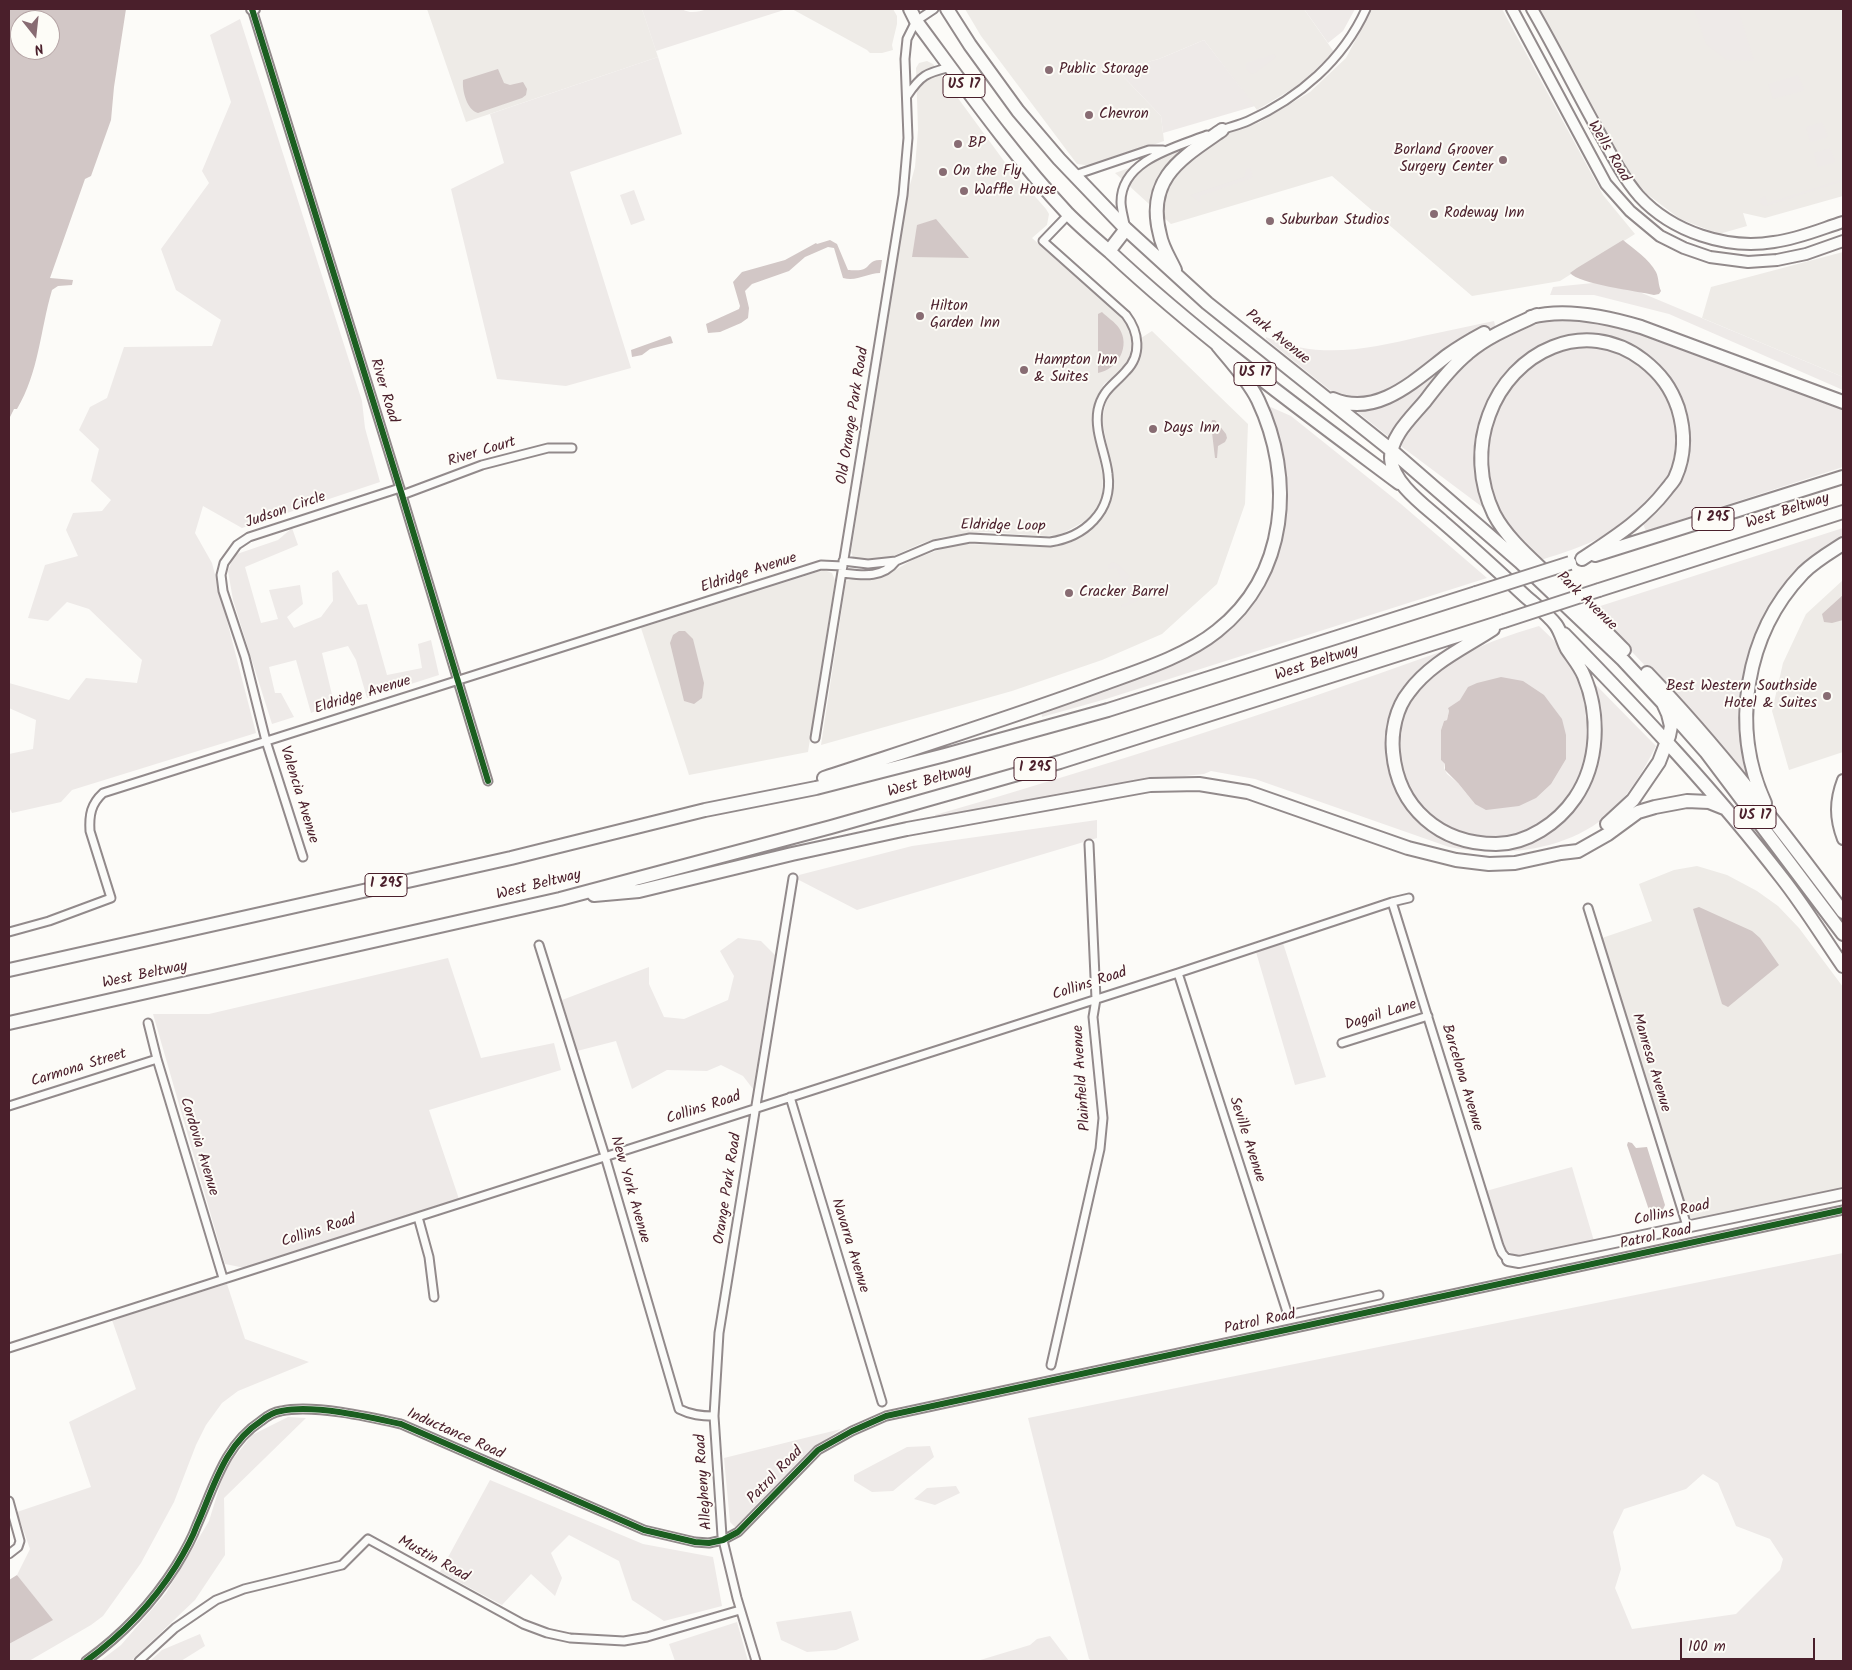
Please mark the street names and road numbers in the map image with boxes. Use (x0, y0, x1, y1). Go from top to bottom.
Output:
road number: US 17 (943, 74, 985, 98)
street label: Wells Road (1583, 118, 1633, 186)
street label: Park Avenue (1241, 307, 1313, 369)
street label: Old Orange Park Road (834, 346, 874, 486)
street label: River Road (365, 357, 401, 425)
road number: US 17 (1234, 362, 1276, 386)
street label: River Court (446, 434, 518, 472)
street label: Judson Circle (244, 489, 328, 533)
street label: West Beltway (1744, 490, 1832, 534)
road number: I 295 (1692, 508, 1734, 530)
street label: Eldridge Loop (960, 517, 1046, 537)
street label: Eldridge Avenue (699, 550, 799, 598)
street label: Park Avenue (1552, 569, 1620, 635)
street label: West Beltway (1273, 642, 1361, 686)
street label: Eldridge Avenue (313, 673, 413, 719)
street label: Valencia Avenue (275, 744, 321, 846)
road number: I 295 (1014, 758, 1056, 781)
street label: West Beltway (886, 761, 974, 803)
road number: US 17 (1734, 806, 1776, 829)
street label: West Beltway (495, 867, 583, 905)
road number: I 295 (365, 874, 407, 896)
street label: West Beltway (101, 958, 189, 994)
street label: Collins Road (1051, 965, 1129, 1005)
street label: Dagail Lane (1343, 997, 1419, 1035)
street label: Manresa Avenue (1626, 1012, 1674, 1114)
street label: Barcelona Avenue (1436, 1022, 1486, 1134)
street label: Plainfield Avenue (1070, 1024, 1096, 1132)
street label: Carmona Street (29, 1046, 129, 1092)
street label: Collins Road (665, 1089, 743, 1129)
street label: Seville Avenue (1224, 1095, 1268, 1185)
street label: Cordovia Avenue (174, 1096, 222, 1198)
street label: Orange Park Road (711, 1132, 747, 1246)
street label: New York Avenue (605, 1134, 653, 1246)
street label: Navarra Avenue (826, 1197, 872, 1295)
street label: Collins Road (1632, 1197, 1712, 1231)
street label: Collins Road (280, 1212, 358, 1252)
street label: Patrol Road (1619, 1222, 1693, 1254)
street label: Patrol Road (1223, 1307, 1297, 1339)
street label: Inductance Road (404, 1406, 506, 1464)
street label: Allegheny Road (693, 1433, 717, 1531)
street label: Patrol Road (744, 1444, 808, 1508)
street label: Mustin Road (394, 1533, 472, 1587)

